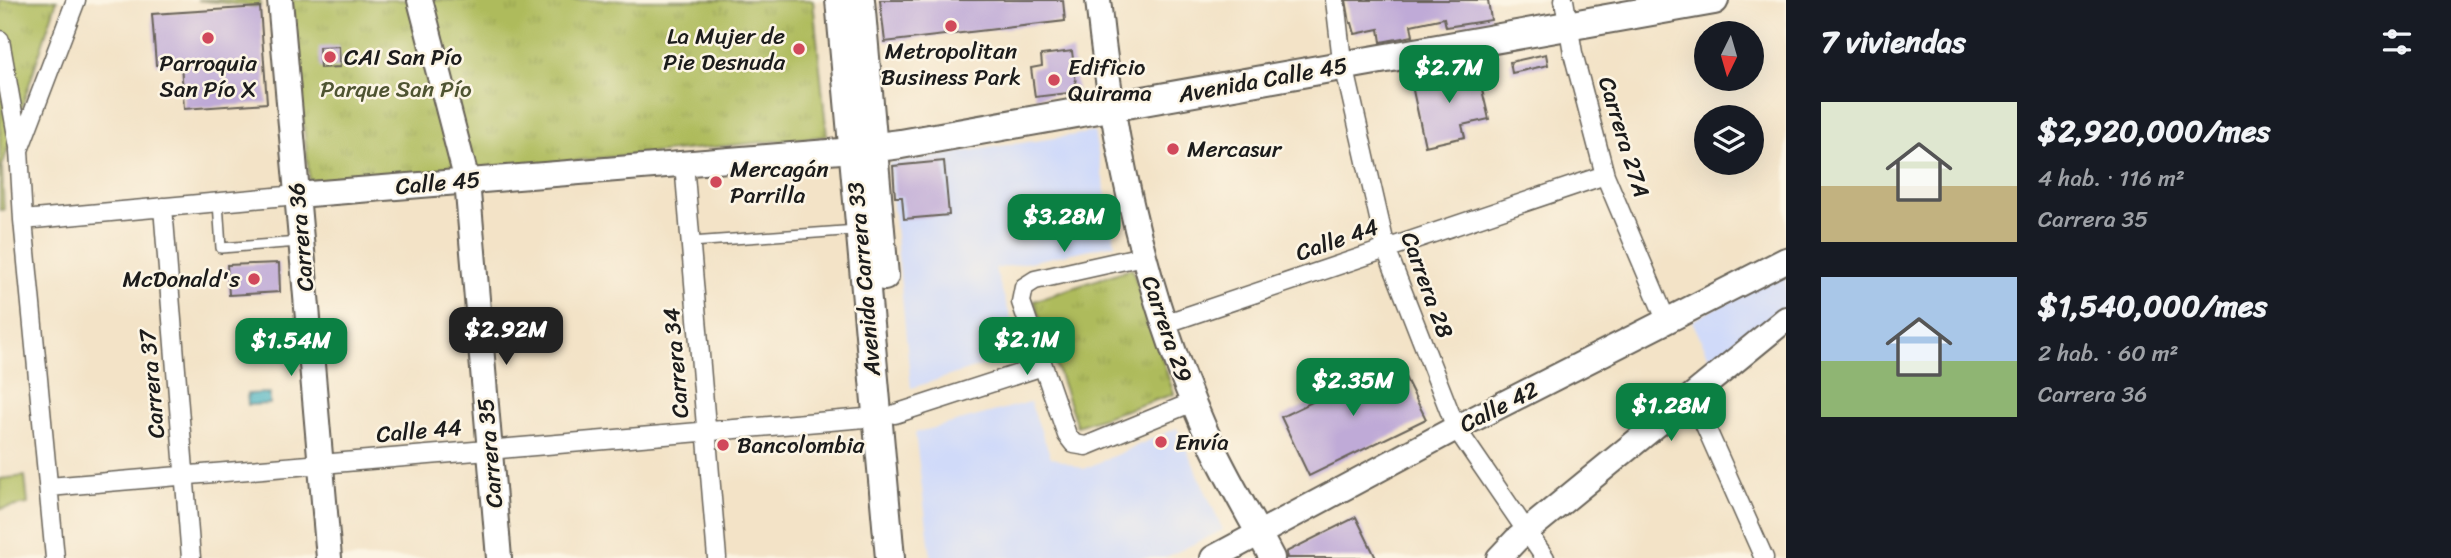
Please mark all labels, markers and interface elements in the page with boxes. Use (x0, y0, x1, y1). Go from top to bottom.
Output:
text: 7 viviendas (1821, 15, 1966, 69)
place label: La Mujer de Pie Desnuda (663, 16, 785, 83)
marker: Metropolitan Business Park (943, 18, 959, 34)
north arrow (1694, 21, 1764, 91)
map controls (1694, 21, 1764, 175)
icon: filters (2378, 23, 2416, 61)
marker: Parroquia San Pío X (200, 30, 216, 46)
place label: Metropolitan Business Park (881, 31, 1021, 98)
place label: CAI San Pío (344, 37, 462, 78)
marker: La Mujer de Pie Desnuda (791, 41, 807, 57)
place label: Parroquia San Pío X (159, 43, 257, 110)
street label: Avenida Calle 45 (1174, 45, 1351, 115)
pin: $2.7M (1400, 46, 1498, 105)
place label: Edificio Quirama (1068, 47, 1152, 114)
text: $2.7M (1415, 47, 1483, 88)
marker: CAI San Pío (322, 49, 338, 65)
park label: Parque San Pío (320, 69, 472, 110)
street label: Carrera 27A (1586, 71, 1662, 203)
marker: Edificio Quirama (1046, 72, 1062, 88)
text: $2,920,000/mes (2038, 104, 2270, 158)
button: layers (1694, 105, 1764, 175)
place label: Mercasur (1187, 129, 1283, 170)
icon: home (1877, 130, 1961, 214)
marker: Mercasur (1165, 141, 1181, 157)
place label: Mercagán Parrilla (730, 149, 829, 216)
text: 4 hab. · 116 m² (2038, 158, 2185, 199)
street label: Calle 45 (394, 159, 482, 207)
marker: Mercagán Parrilla (708, 174, 724, 190)
street label: Avenida Carrera 33 (835, 180, 893, 379)
street label: Carrera 36 (276, 181, 326, 293)
pin: $3.28M (1007, 194, 1121, 254)
text: $3.28M (1024, 196, 1104, 237)
text: Carrera 35 (2038, 199, 2148, 240)
street label: Calle 44 (1290, 207, 1384, 273)
street label: Carrera 28 (1389, 226, 1465, 344)
place label: McDonald's (122, 259, 240, 300)
street label: Carrera 29 (1130, 270, 1204, 388)
marker: McDonald's (246, 271, 262, 287)
text: $1,540,000/mes (2038, 279, 2267, 333)
icon: home (1877, 305, 1961, 389)
street label: Carrera 34 (651, 306, 701, 420)
pin: $2.92M (449, 308, 563, 367)
text: $2.92M (465, 309, 547, 350)
pin: $1.54M (234, 318, 348, 378)
pin: $2.1M (978, 318, 1076, 377)
text: $2.1M (995, 319, 1059, 360)
text: $1.54M (251, 320, 331, 361)
street label: Carrera 37 (127, 326, 177, 440)
text: 2 hab. · 60 m² (2038, 333, 2178, 374)
pin: $2.35M (1296, 358, 1410, 418)
text: $2.35M (1312, 360, 1394, 401)
street label: Calle 42 (1452, 370, 1546, 444)
text: Carrera 36 (2038, 374, 2147, 415)
pin: $1.28M (1614, 384, 1728, 443)
text: $1.28M (1632, 385, 1710, 426)
street label: Carrera 35 (465, 396, 515, 510)
street label: Calle 44 (375, 407, 463, 455)
place label: Envía (1175, 422, 1229, 463)
place label: Bancolombia (737, 425, 865, 466)
marker: Envía (1153, 434, 1169, 450)
marker: Bancolombia (715, 437, 731, 453)

